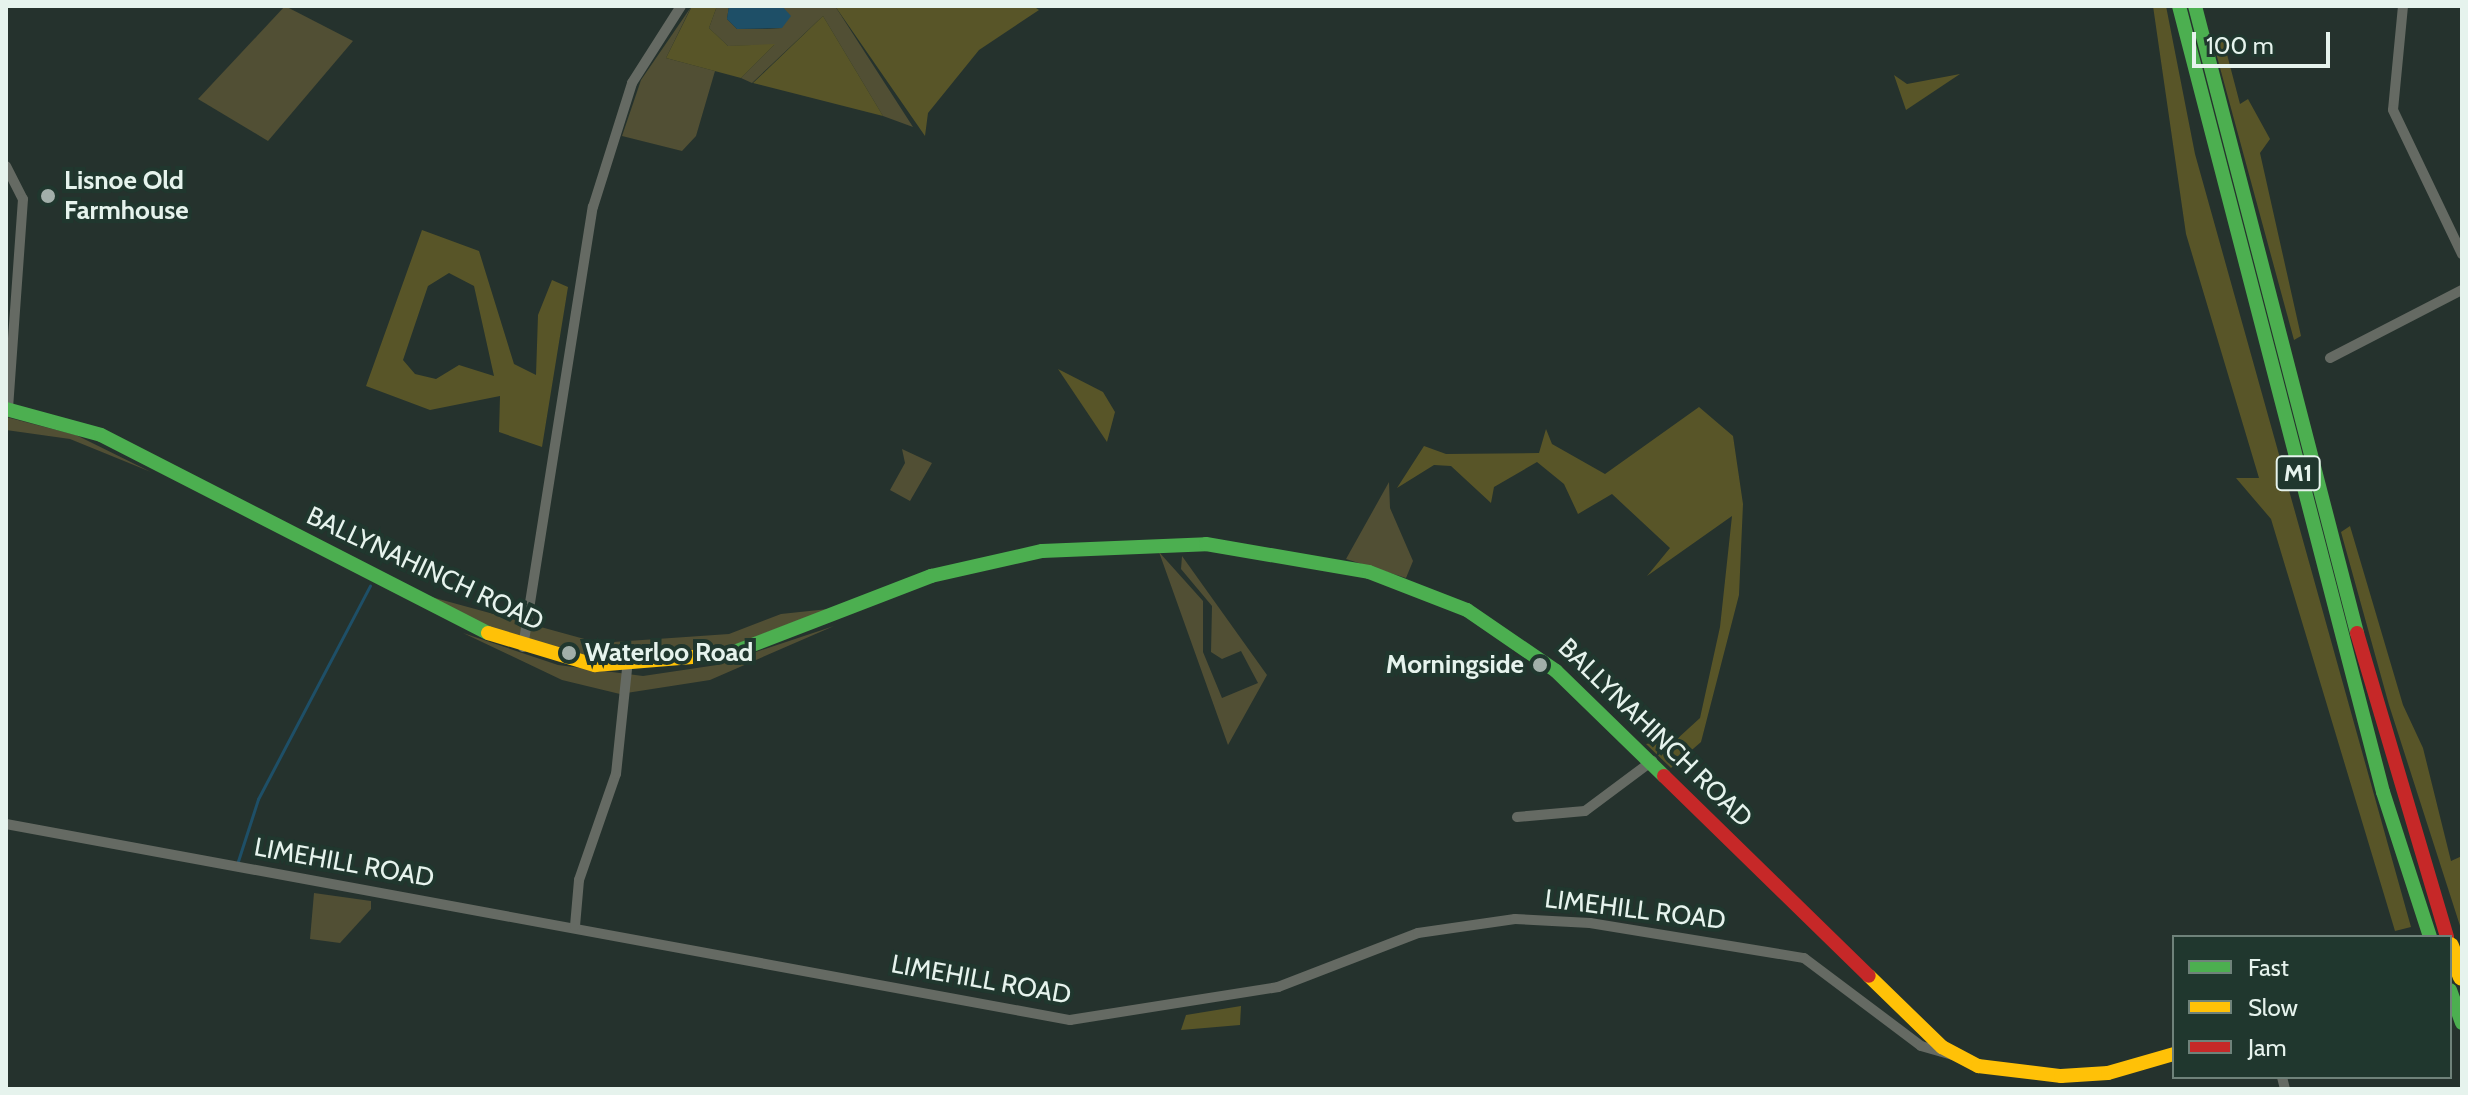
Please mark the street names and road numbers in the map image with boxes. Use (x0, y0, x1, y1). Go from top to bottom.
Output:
road number: M1 (2274, 453, 2322, 493)
street label: BALLYNAHINCH ROAD (302, 500, 548, 638)
street label: BALLYNAHINCH ROAD (1551, 632, 1759, 834)
street label: LIMEHILL ROAD (252, 832, 436, 894)
street label: LIMEHILL ROAD (1543, 883, 1727, 937)
street label: LIMEHILL ROAD (889, 949, 1073, 1011)

